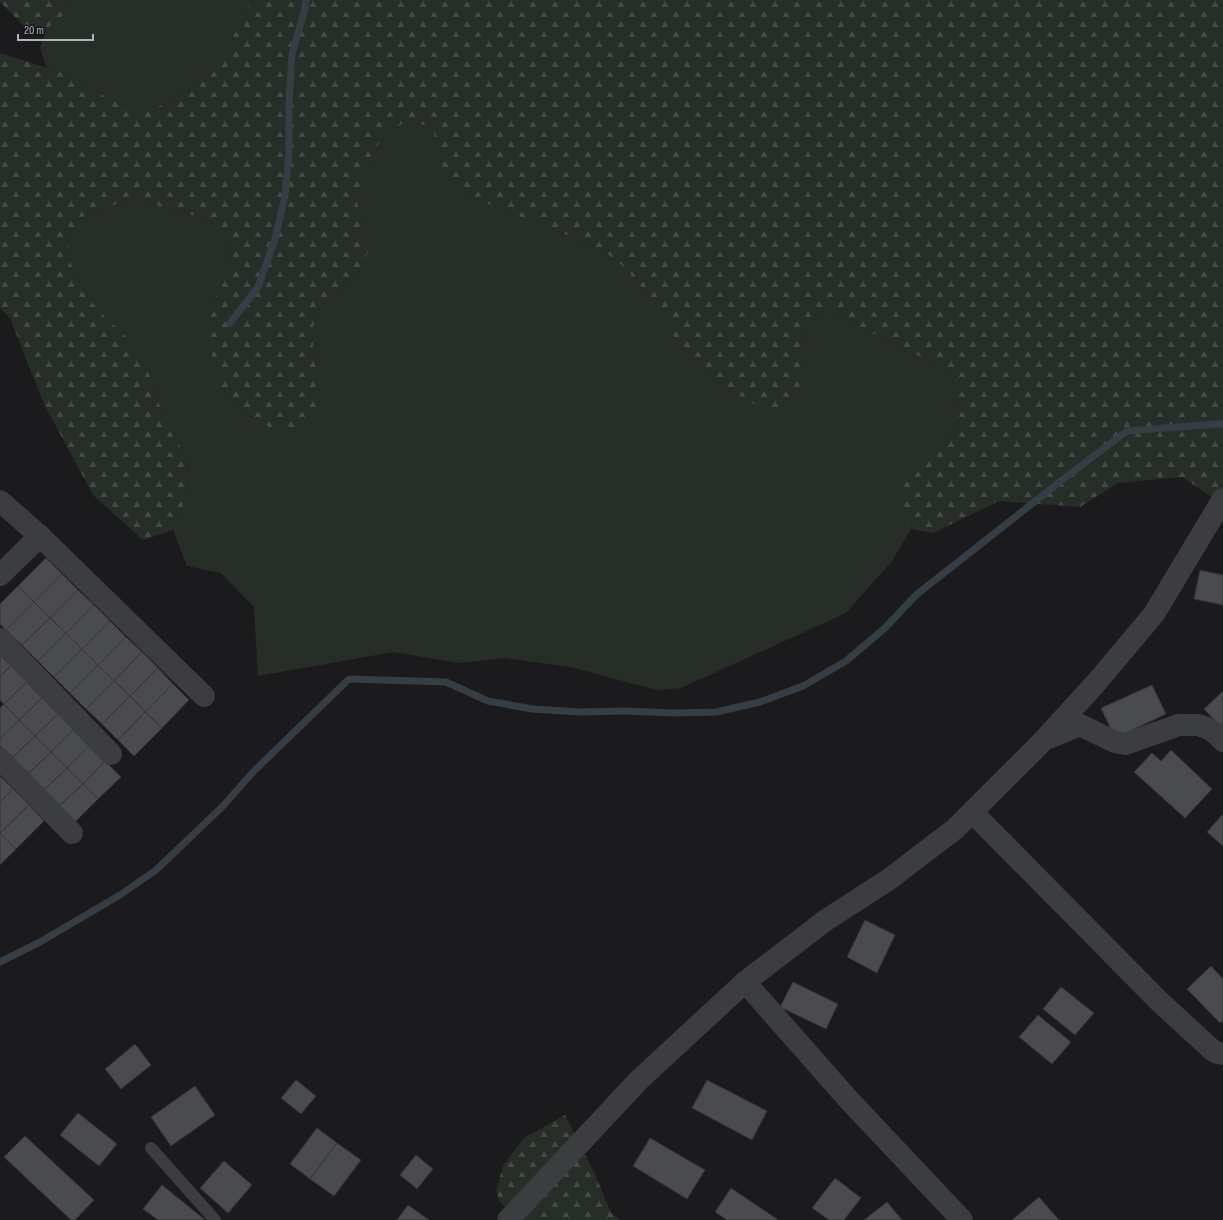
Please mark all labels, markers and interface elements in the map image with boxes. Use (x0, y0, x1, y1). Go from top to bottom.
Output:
scale bar (18, 16, 93, 42)
text: 20 m (24, 23, 44, 38)

